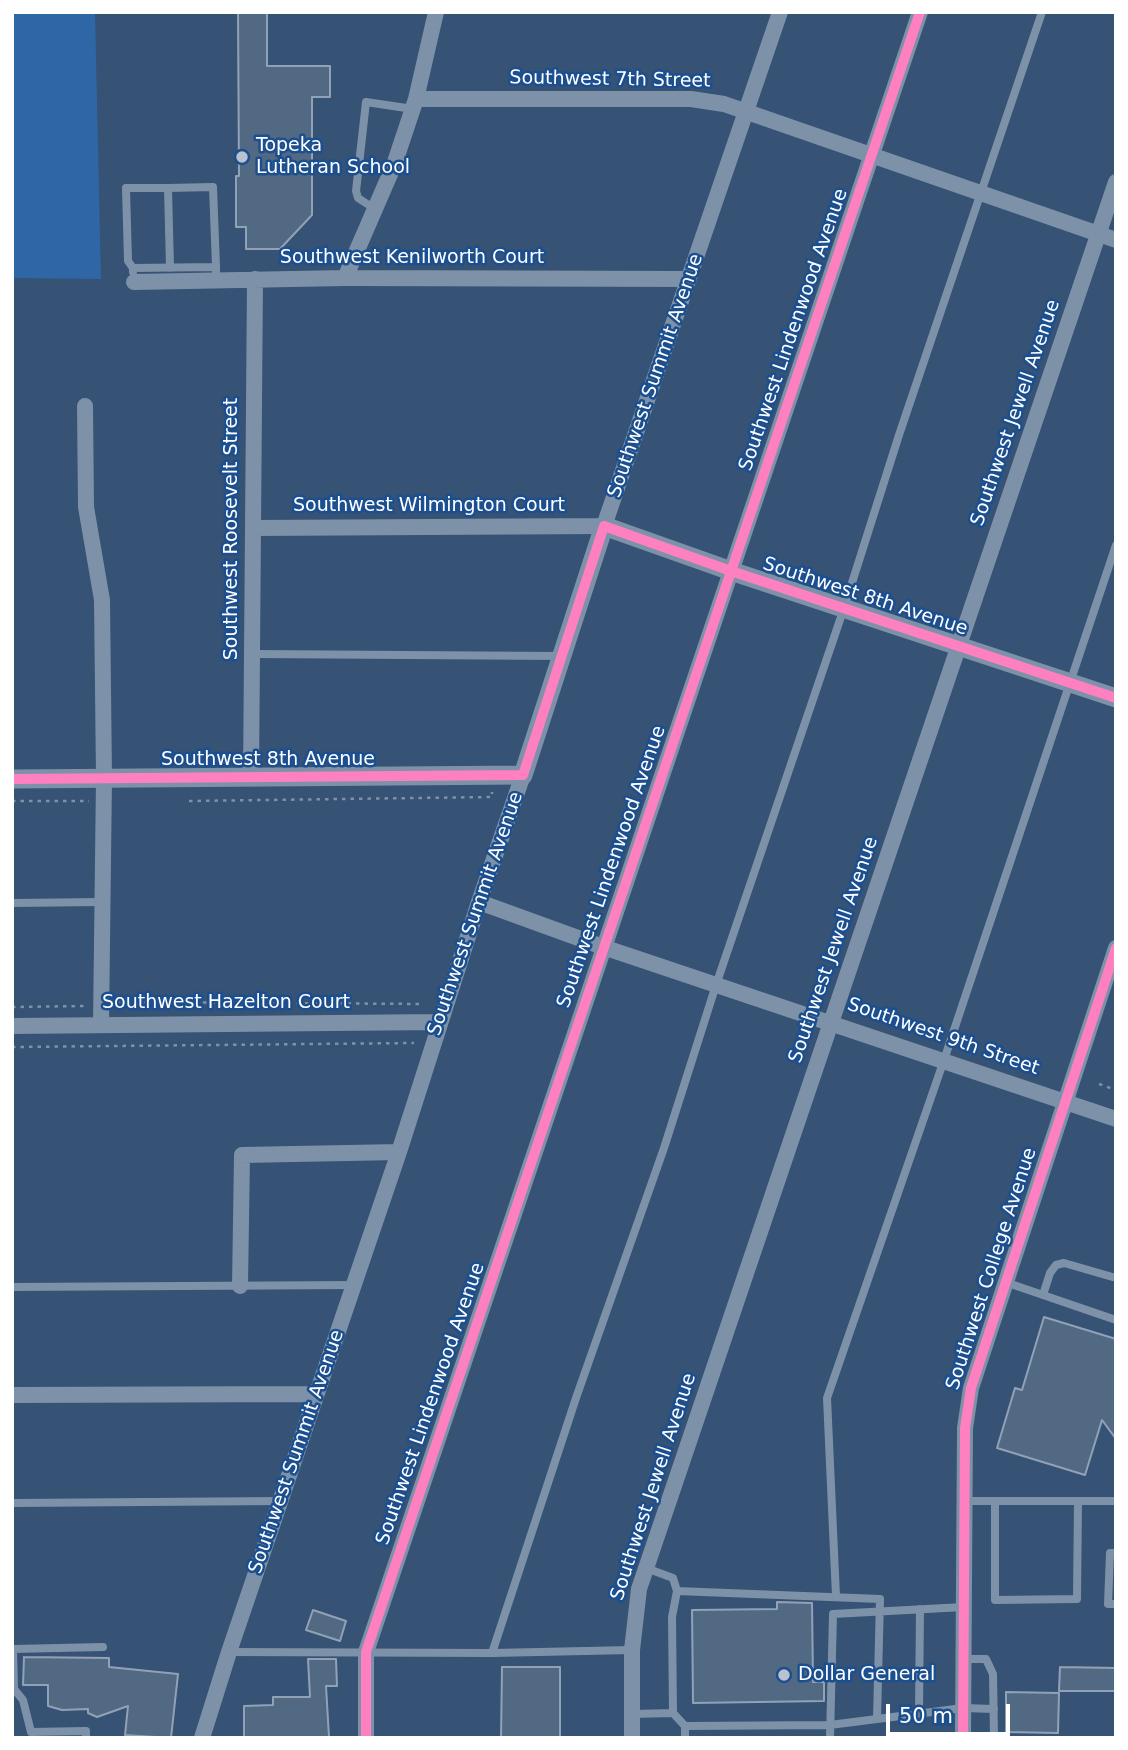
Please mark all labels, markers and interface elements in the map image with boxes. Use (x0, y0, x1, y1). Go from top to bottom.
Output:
street label: Southwest 7th Street (509, 67, 711, 93)
place label: Topeka Lutheran School (256, 135, 410, 179)
marker: Topeka Lutheran School (234, 149, 250, 165)
street label: Southwest Lindenwood Avenue (735, 186, 853, 474)
street label: Southwest Kenilworth Court (280, 247, 544, 269)
street label: Southwest Summit Avenue (603, 251, 709, 501)
street label: Southwest Jewell Avenue (967, 297, 1065, 529)
street label: Southwest Roosevelt Street (221, 398, 243, 660)
street label: Southwest Wilmington Court (293, 495, 565, 517)
street label: Southwest 8th Avenue (760, 553, 970, 641)
street label: Southwest Lindenwood Avenue (553, 723, 671, 1011)
street label: Southwest 8th Avenue (161, 749, 375, 771)
street label: Southwest Summit Avenue (423, 789, 529, 1039)
street label: Southwest Jewell Avenue (785, 834, 883, 1066)
street label: Southwest Hazelton Court (102, 992, 350, 1014)
street label: Southwest 9th Street (844, 993, 1042, 1081)
street label: Southwest College Avenue (942, 1145, 1042, 1393)
street label: Southwest Lindenwood Avenue (372, 1260, 490, 1548)
street label: Southwest Summit Avenue (244, 1327, 350, 1577)
street label: Southwest Jewell Avenue (606, 1371, 702, 1603)
place label: Dollar General (798, 1664, 935, 1686)
marker: Dollar General (776, 1667, 792, 1683)
scale bar (890, 1690, 1014, 1734)
text: 50 m (899, 1704, 953, 1728)

